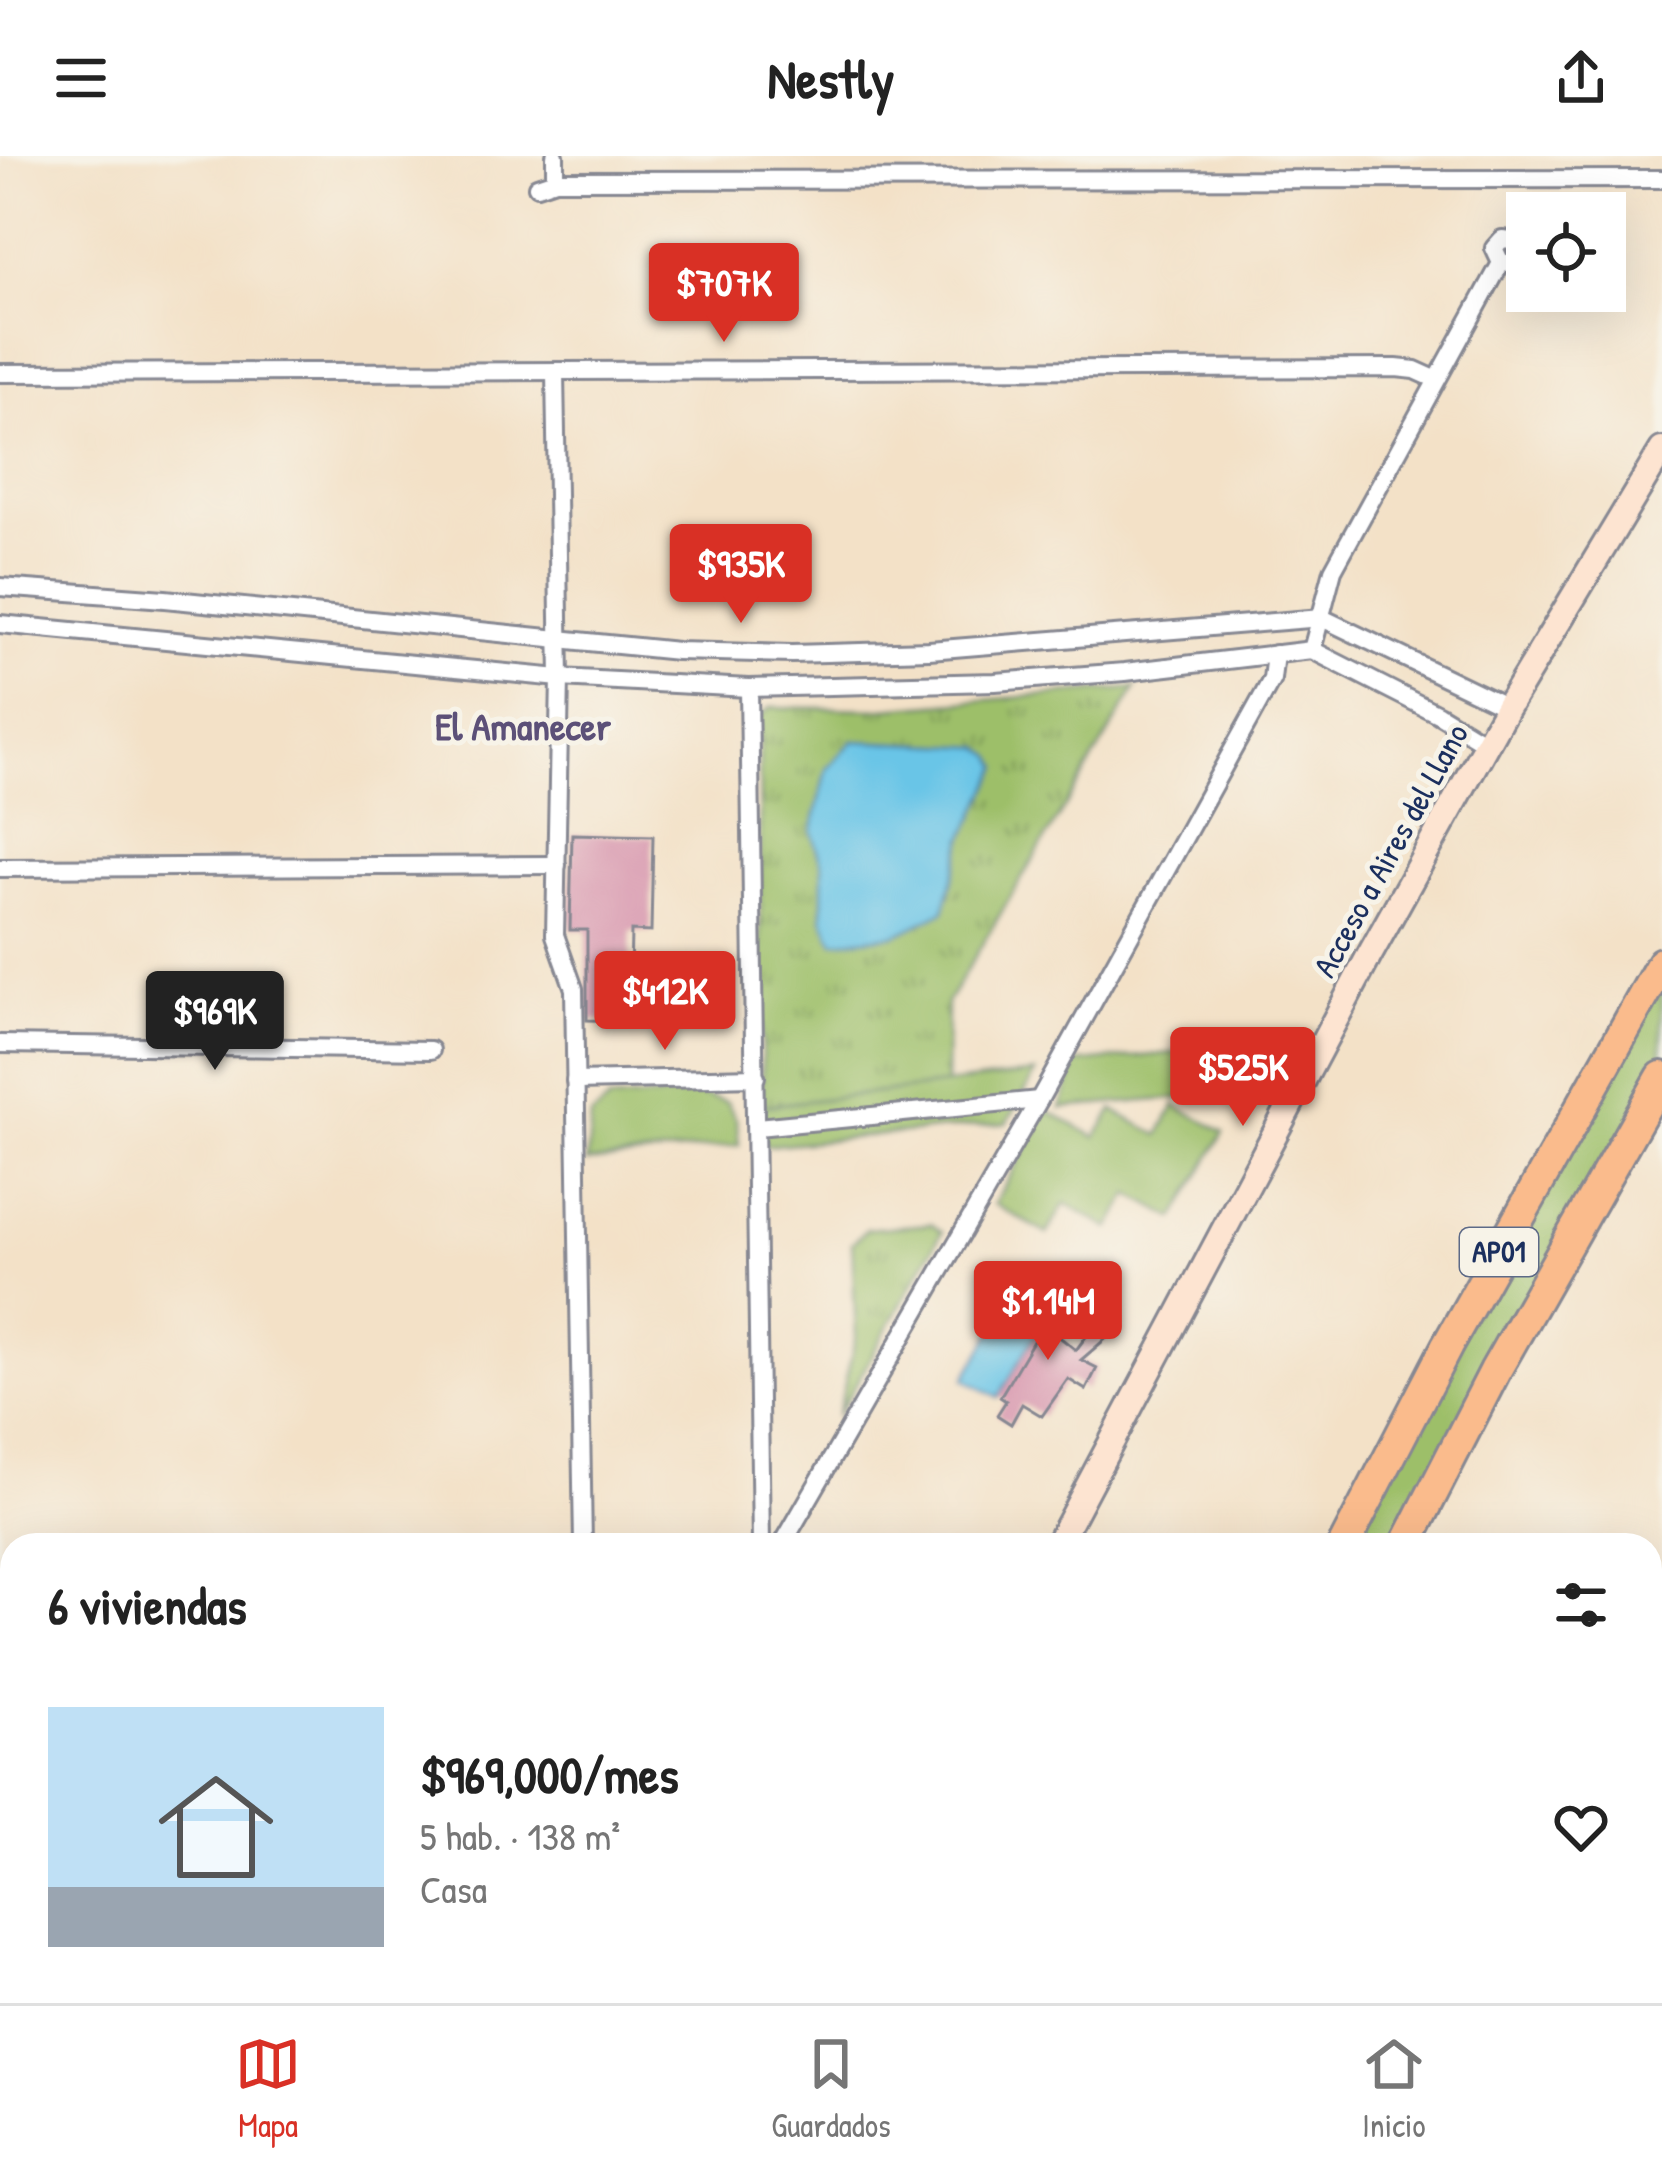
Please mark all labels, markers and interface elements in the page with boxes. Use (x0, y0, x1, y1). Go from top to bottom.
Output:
text: Nestly (768, 42, 894, 115)
icon: menu (48, 45, 114, 111)
icon: share (1548, 45, 1614, 111)
map controls (1506, 192, 1626, 312)
button: locate (1506, 192, 1626, 312)
pin: $707K (640, 243, 808, 345)
text: $707K (676, 255, 772, 308)
pin: $935K (657, 524, 825, 626)
text: $935K (697, 536, 785, 589)
district label: El Amanecer (435, 699, 612, 752)
street label: Acceso a Aires del Llano (1302, 715, 1478, 985)
pin: $412K (581, 951, 749, 1053)
text: $412K (621, 963, 709, 1016)
pin: $969K (131, 971, 299, 1073)
text: $969K (173, 983, 257, 1036)
pin: $525K (1159, 1027, 1327, 1129)
text: $525K (1197, 1039, 1289, 1092)
road number: AP01 (1460, 1228, 1538, 1276)
pin: $1.14M (950, 1261, 1146, 1363)
text: $1.14M (1001, 1273, 1095, 1326)
text: 6 viviendas (48, 1571, 247, 1640)
icon: filters (1548, 1572, 1614, 1638)
text: $969,000/mes (420, 1740, 679, 1809)
icon: home (144, 1755, 288, 1899)
icon: heart (1548, 1794, 1614, 1860)
text: 5 hab. · 138 m² (420, 1809, 620, 1862)
text: Casa (420, 1862, 487, 1915)
tab: Mapa (235, 2031, 301, 2147)
tab: Guardados (771, 2031, 891, 2147)
tab: Inicio (1361, 2031, 1427, 2147)

